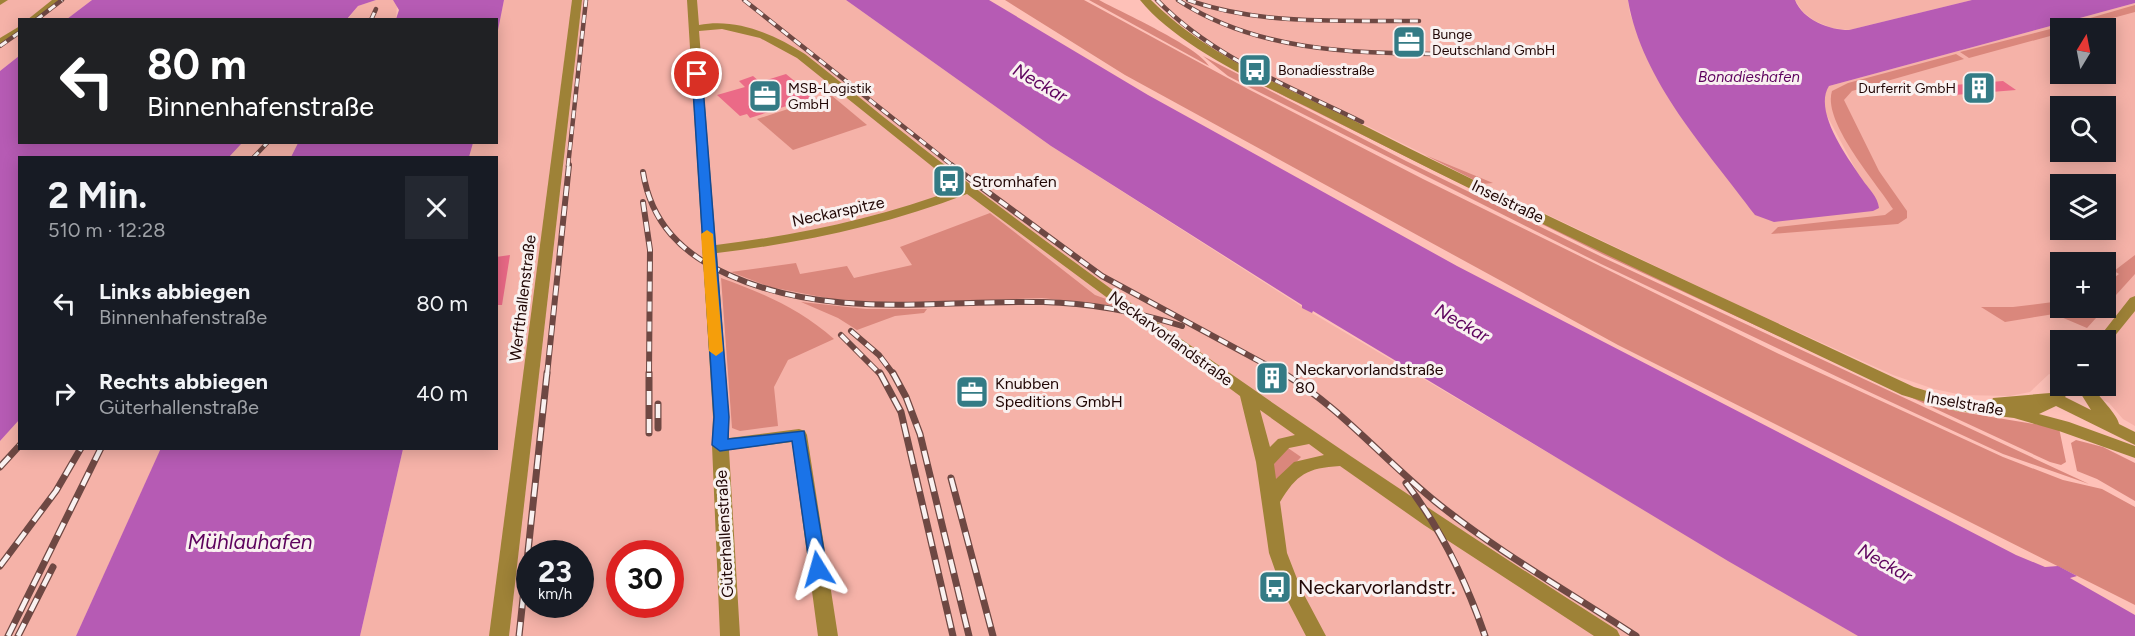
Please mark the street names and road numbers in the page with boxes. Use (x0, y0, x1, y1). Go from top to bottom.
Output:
street label: Inselstraße (1469, 176, 1547, 227)
street label: Neckarspitze (790, 192, 886, 231)
street label: Werfthallenstraße (505, 233, 540, 362)
street label: Neckarvorlandstraße (1105, 287, 1237, 390)
street label: Inselstraße (1925, 387, 2005, 420)
street label: Güterhallenstraße (712, 469, 737, 598)

